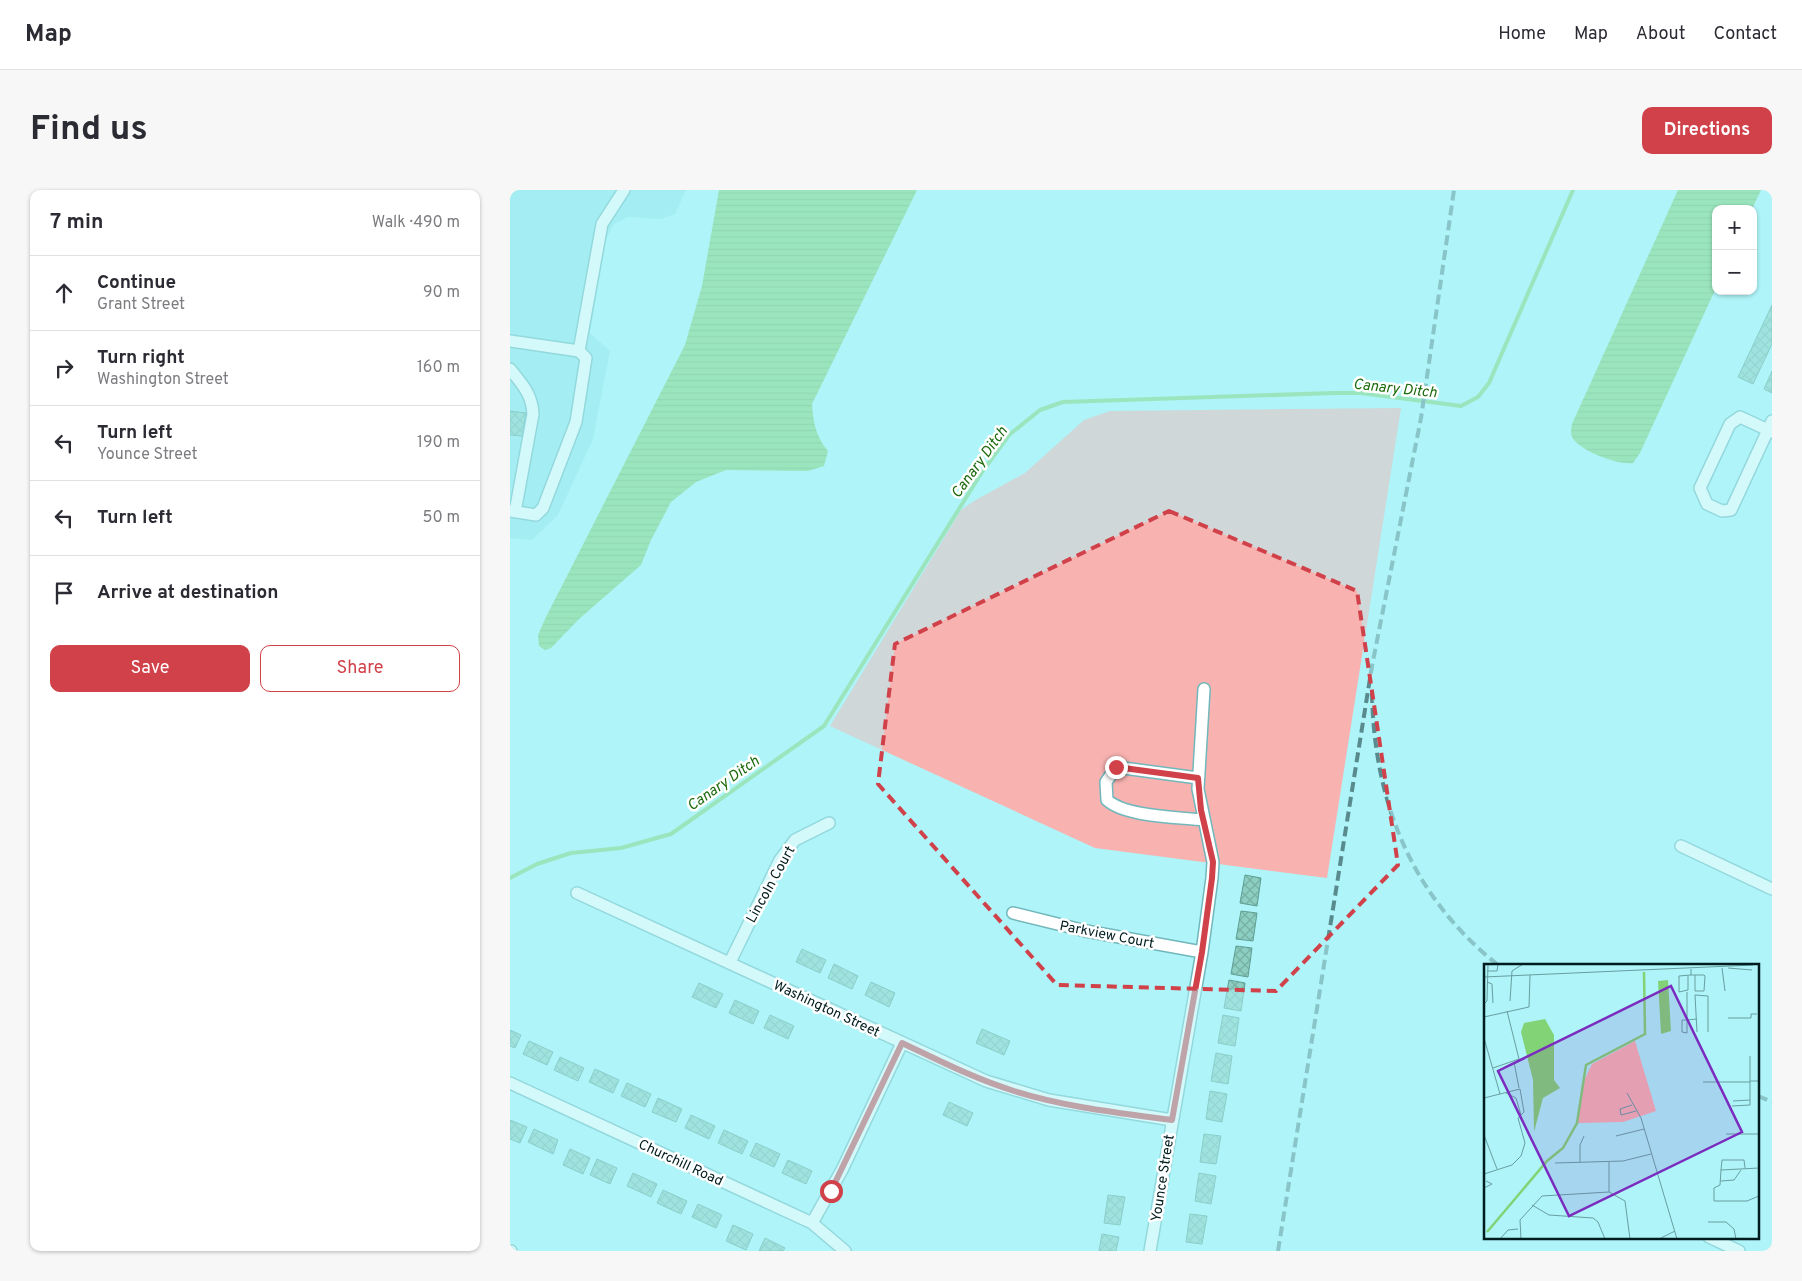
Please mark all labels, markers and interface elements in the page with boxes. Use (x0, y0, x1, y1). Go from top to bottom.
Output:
text: Map (25, 20, 72, 50)
text: Home (1498, 23, 1546, 46)
text: Map (1574, 23, 1608, 46)
text: About (1636, 23, 1685, 46)
text: Contact (1713, 23, 1777, 46)
button: Directions (1642, 107, 1772, 154)
text: Find us (30, 108, 148, 152)
map controls (1712, 205, 1757, 295)
button: + (1712, 205, 1757, 250)
text: 7 min (50, 209, 103, 236)
text: Walk · 490 m (372, 213, 460, 233)
button: − (1712, 250, 1757, 295)
text: Continue (97, 271, 176, 295)
icon: ahead (50, 279, 78, 307)
text: 90 m (423, 283, 460, 303)
text: Grant Street (97, 295, 185, 315)
text: Turn right (97, 346, 185, 370)
icon: right (50, 354, 78, 382)
text: 160 m (417, 358, 460, 378)
text: Washington Street (97, 370, 229, 390)
water label: Canary Ditch (1352, 376, 1438, 403)
text: Turn left (97, 421, 173, 445)
water label: Canary Ditch (948, 423, 1013, 502)
icon: left (50, 429, 78, 457)
text: 190 m (417, 433, 460, 453)
text: Younce Street (97, 445, 198, 465)
icon: left (50, 504, 78, 532)
text: Turn left (97, 506, 173, 530)
text: 50 m (423, 508, 460, 528)
icon: arrive (50, 579, 78, 607)
text: Arrive at destination (97, 581, 278, 605)
button: Save (50, 645, 250, 692)
button: Share (260, 645, 460, 692)
water label: Canary Ditch (684, 752, 764, 816)
route end (1105, 756, 1128, 779)
street label: Lincoln Court (743, 843, 799, 926)
street label: Parkview Court (1058, 918, 1155, 953)
inset map (1484, 964, 1760, 1238)
street label: Washington Street (770, 977, 882, 1041)
street label: Younce Street (1148, 1133, 1179, 1223)
street label: Churchill Road (635, 1136, 725, 1190)
route start (820, 1180, 843, 1203)

